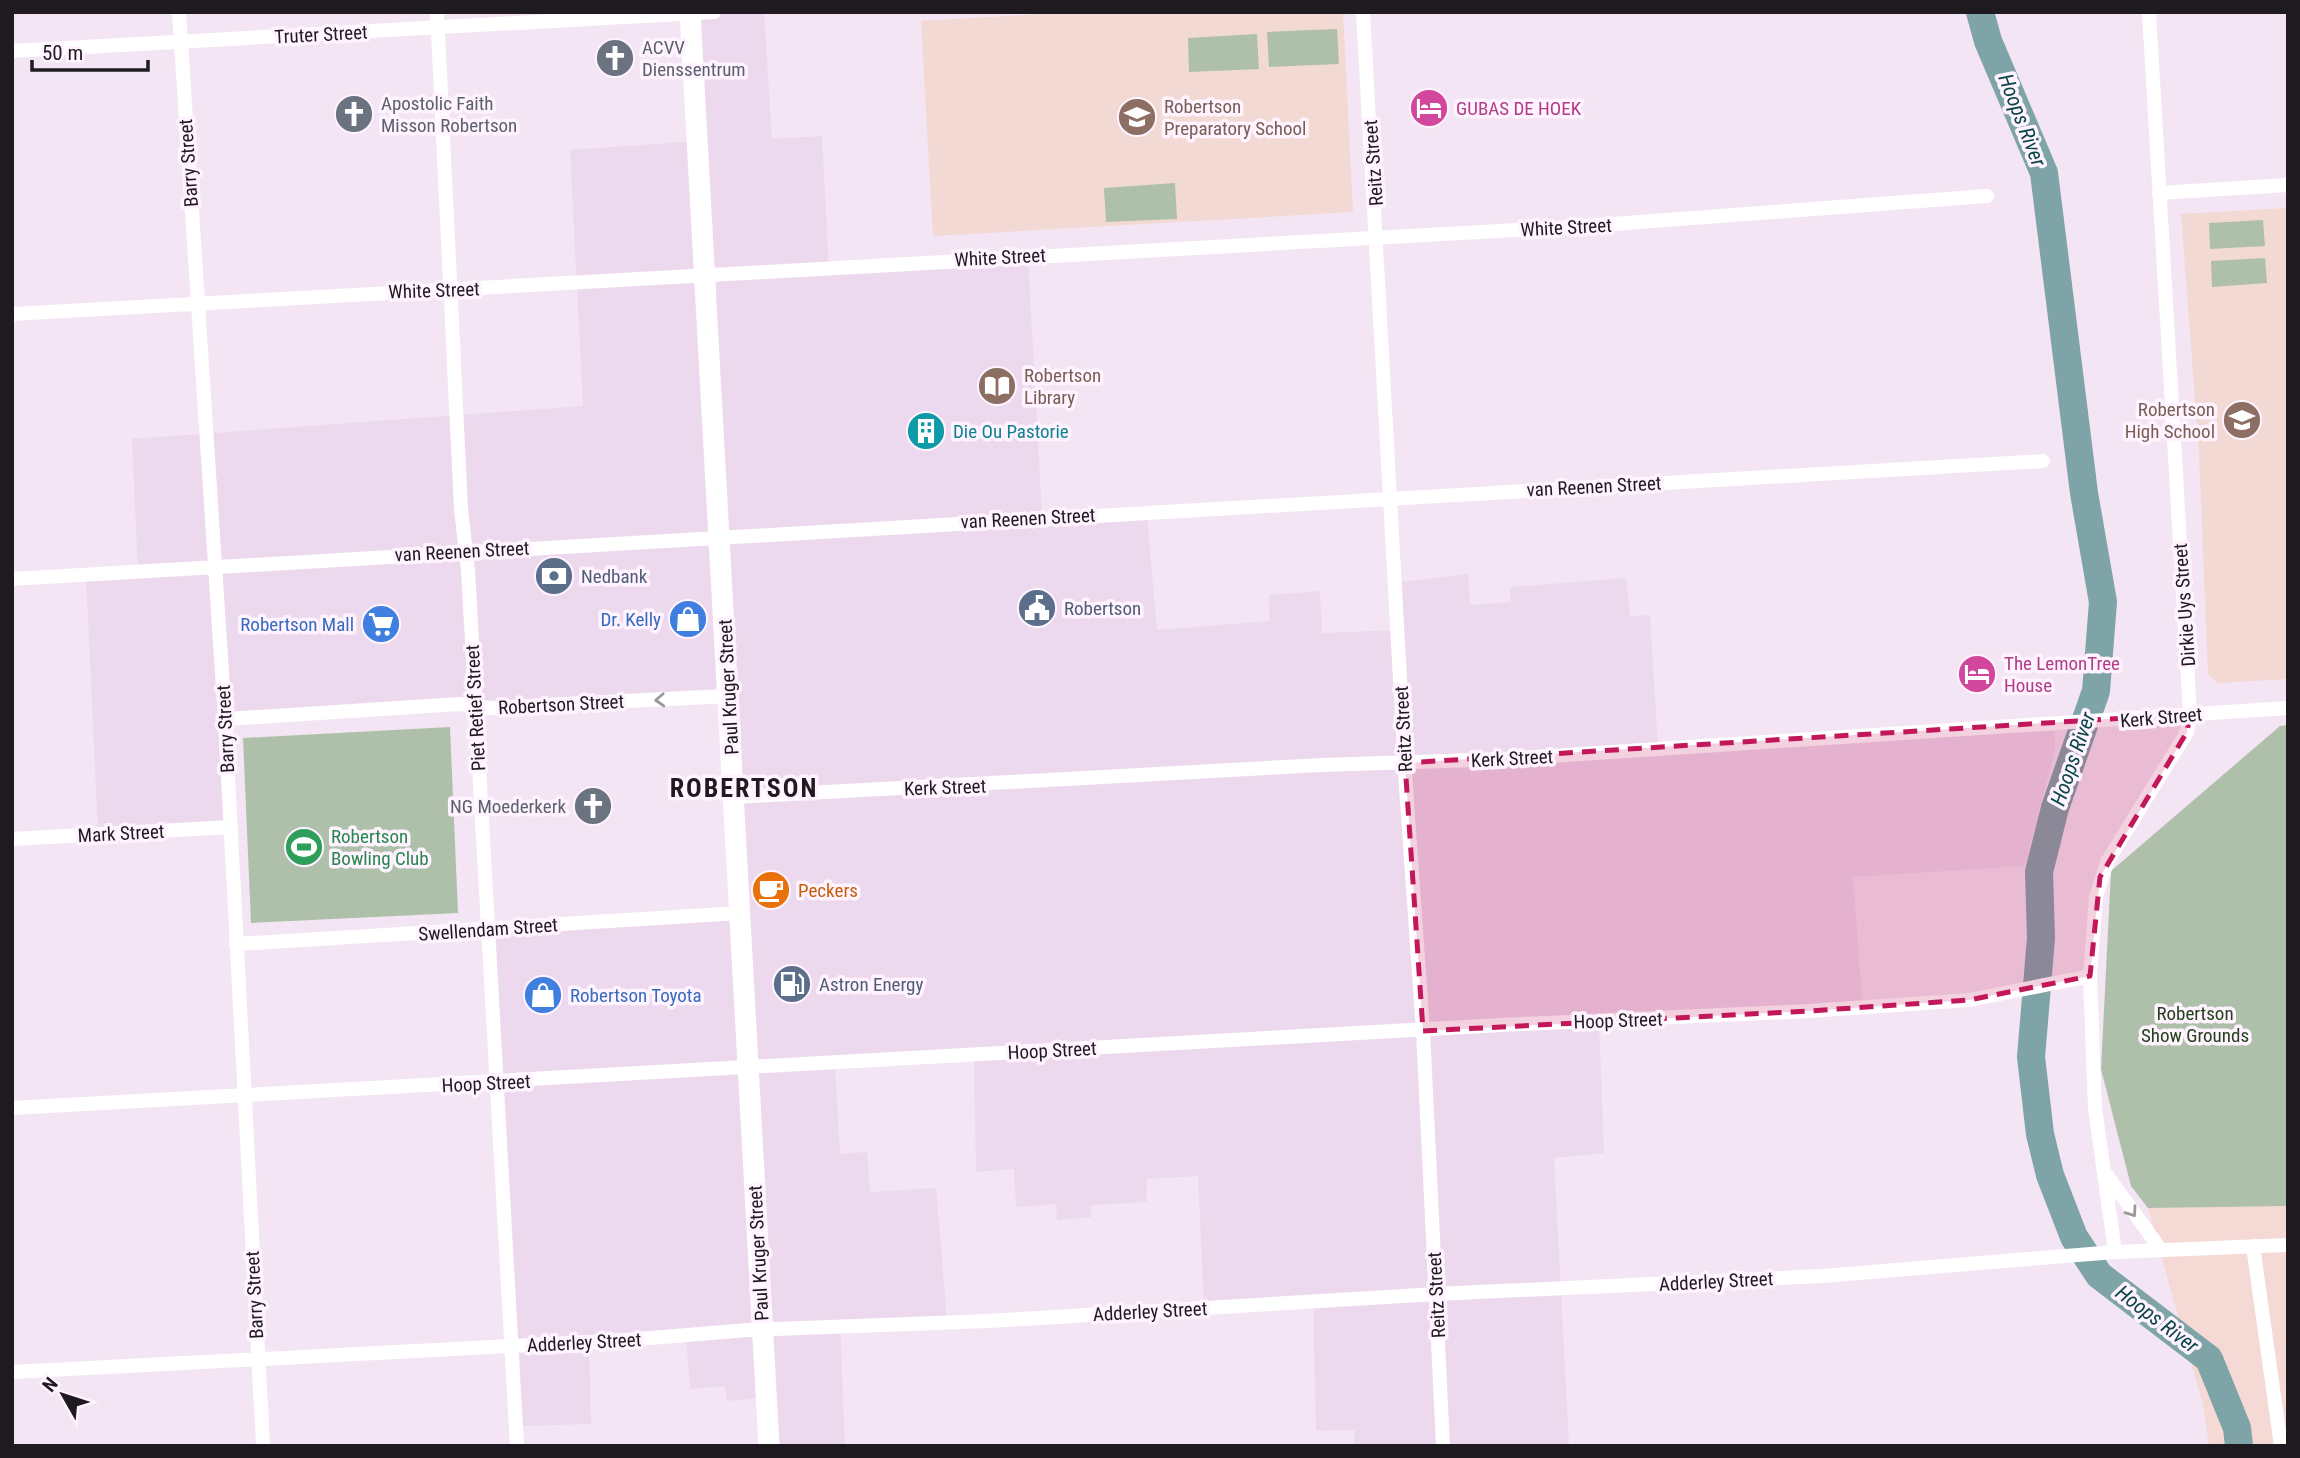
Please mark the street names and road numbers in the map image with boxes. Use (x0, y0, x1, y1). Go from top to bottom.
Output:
street label: Truter Street (274, 21, 368, 48)
street label: Barry Street (174, 118, 203, 208)
street label: Reitz Street (1359, 119, 1388, 207)
street label: White Street (1520, 214, 1612, 241)
street label: White Street (954, 244, 1046, 271)
street label: White Street (388, 277, 480, 304)
street label: van Reenen Street (1526, 471, 1662, 502)
street label: van Reenen Street (960, 503, 1096, 534)
street label: van Reenen Street (394, 536, 530, 567)
street label: Dirkie Uys Street (2169, 543, 2200, 667)
street label: Paul Kruger Street (713, 619, 744, 755)
street label: Piet Retief Street (461, 644, 490, 772)
street label: Barry Street (212, 684, 239, 774)
street label: Reitz Street (1390, 685, 1417, 773)
street label: Robertson Street (497, 690, 625, 719)
street label: Kerk Street (2119, 702, 2203, 733)
street label: Kerk Street (1470, 745, 1554, 772)
street label: Kerk Street (904, 775, 987, 800)
street label: Mark Street (77, 820, 165, 847)
street label: Swellendam Street (418, 913, 558, 946)
street label: Hoop Street (1573, 1007, 1663, 1034)
street label: Hoop Street (1007, 1037, 1097, 1064)
street label: Hoop Street (441, 1070, 531, 1097)
street label: Paul Kruger Street (743, 1185, 774, 1321)
street label: Barry Street (241, 1250, 268, 1340)
street label: Reitz Street (1423, 1251, 1450, 1339)
street label: Adderley Street (1658, 1267, 1774, 1296)
street label: Adderley Street (1092, 1297, 1208, 1326)
street label: Adderley Street (526, 1328, 642, 1357)

